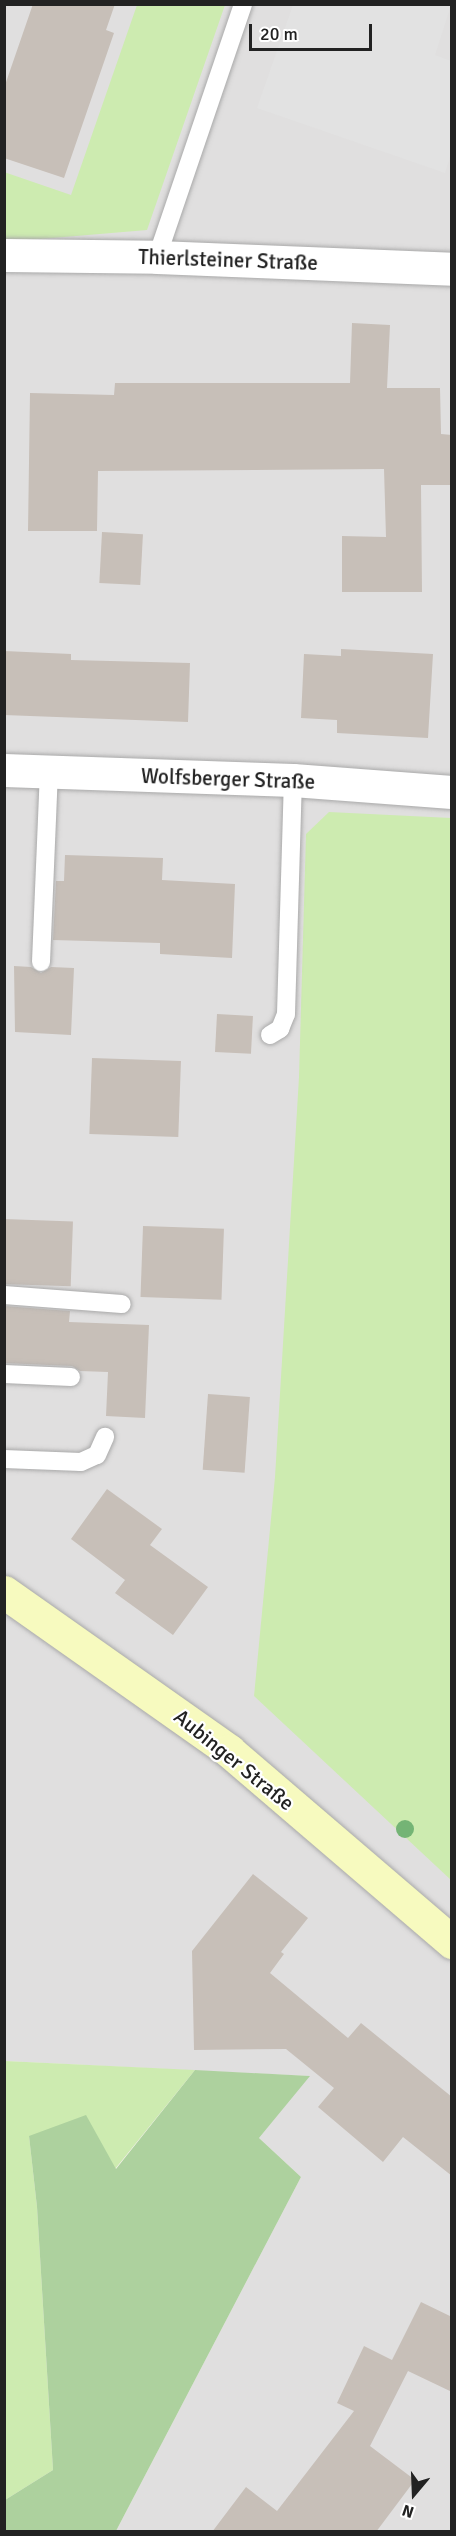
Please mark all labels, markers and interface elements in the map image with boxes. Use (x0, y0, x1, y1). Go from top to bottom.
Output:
scale bar (252, 12, 375, 50)
text: 20 m (260, 23, 298, 45)
street label: Thierlsteiner Straße (138, 244, 318, 276)
street label: Wolfsberger Straße (141, 763, 315, 795)
street label: Aubinger Straße (169, 1704, 299, 1816)
north arrow (384, 2464, 444, 2524)
text: N (400, 2500, 417, 2522)

